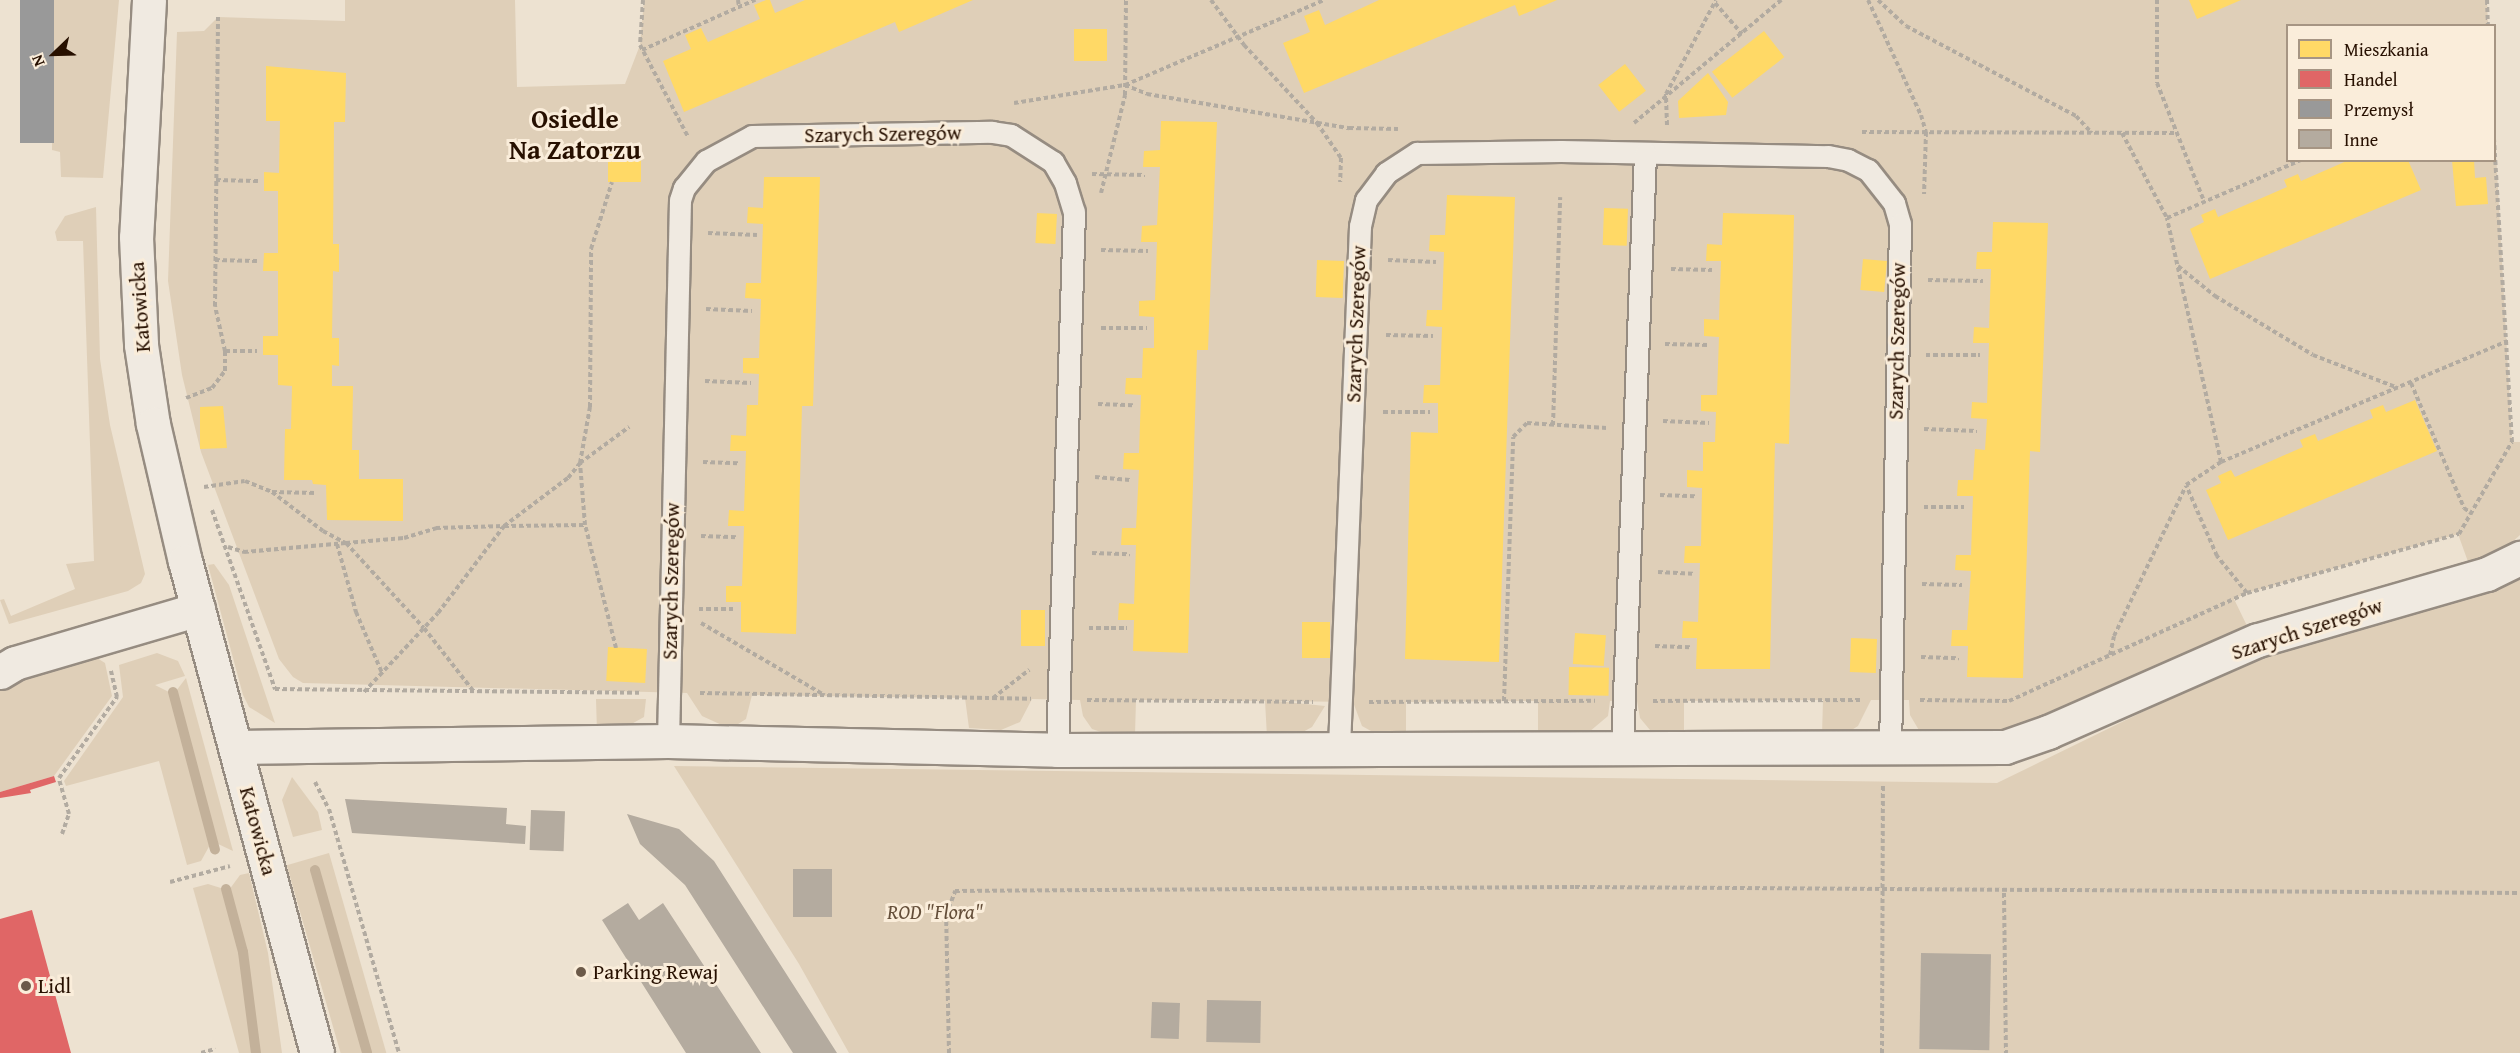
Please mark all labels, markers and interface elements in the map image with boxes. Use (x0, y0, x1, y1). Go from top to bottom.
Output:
north arrow (24, 24, 84, 84)
legend (2286, 24, 2496, 162)
text: Mieszkania (2344, 36, 2429, 63)
text: N (24, 51, 51, 71)
text: Handel (2344, 66, 2398, 93)
text: Przemysł (2344, 96, 2414, 123)
district label: Osiedle Na Zatorzu (509, 102, 641, 165)
street label: Szarych Szeregów (804, 120, 962, 148)
text: Inne (2344, 126, 2378, 153)
street label: Szarych Szeregów (1341, 245, 1371, 403)
street label: Katowicka (124, 261, 156, 353)
street label: Szarych Szeregów (1883, 262, 1911, 420)
street label: Szarych Szeregów (657, 502, 685, 660)
street label: Szarych Szeregów (2228, 593, 2386, 665)
street label: Katowicka (234, 784, 282, 878)
park label: ROD "Flora" (887, 899, 983, 925)
place label: Parking Rewaj (593, 959, 718, 985)
marker: Parking Rewaj (574, 965, 588, 979)
place label: Lidl (38, 973, 71, 999)
marker: Lidl (19, 979, 33, 993)

